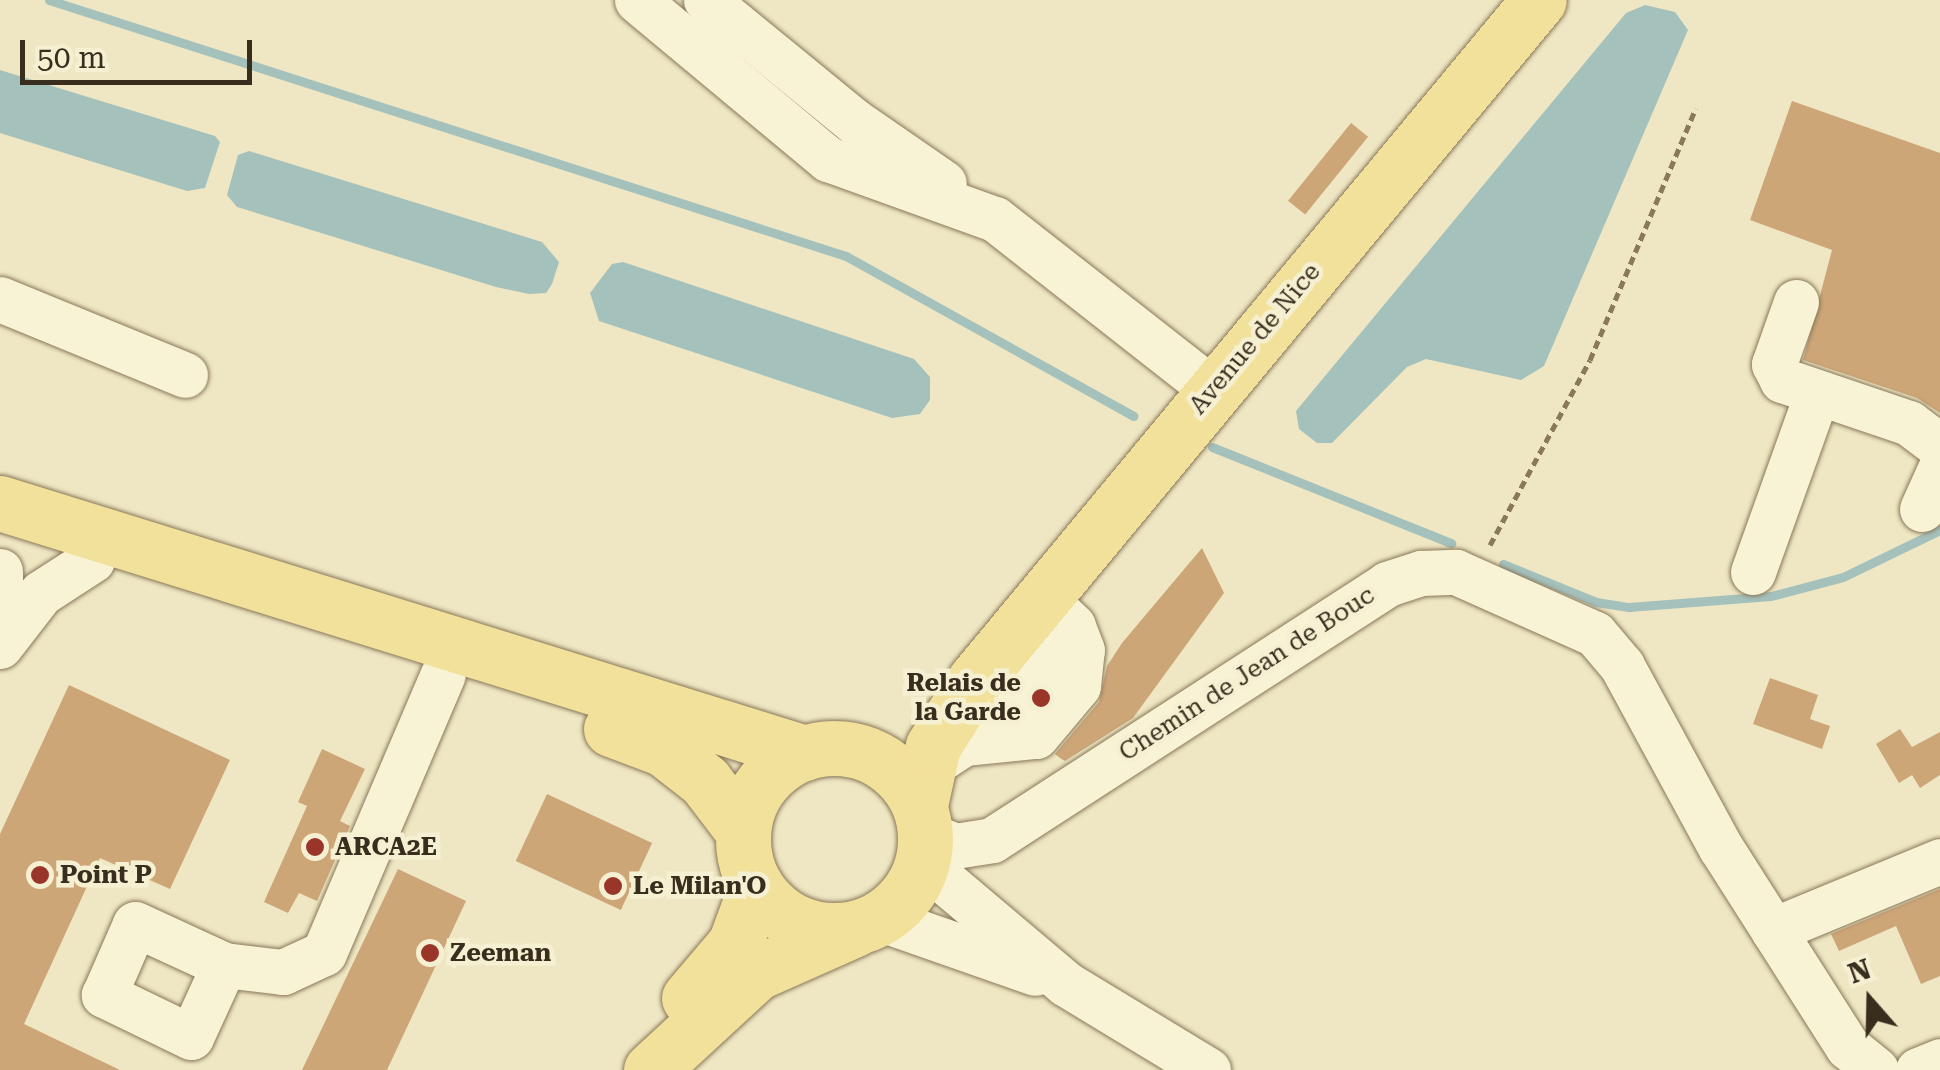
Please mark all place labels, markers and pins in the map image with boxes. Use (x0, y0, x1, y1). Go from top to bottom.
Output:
place label: Relais de la Garde (907, 669, 1021, 728)
marker: Relais de la Garde (1030, 687, 1052, 709)
place label: ARCA2E (335, 832, 437, 862)
marker: ARCA2E (304, 836, 326, 858)
place label: Point P (60, 860, 152, 890)
marker: Point P (29, 864, 51, 886)
place label: Le Milan'O (633, 871, 766, 901)
marker: Le Milan'O (602, 875, 624, 897)
place label: Zeeman (450, 938, 551, 968)
marker: Zeeman (419, 942, 441, 964)

